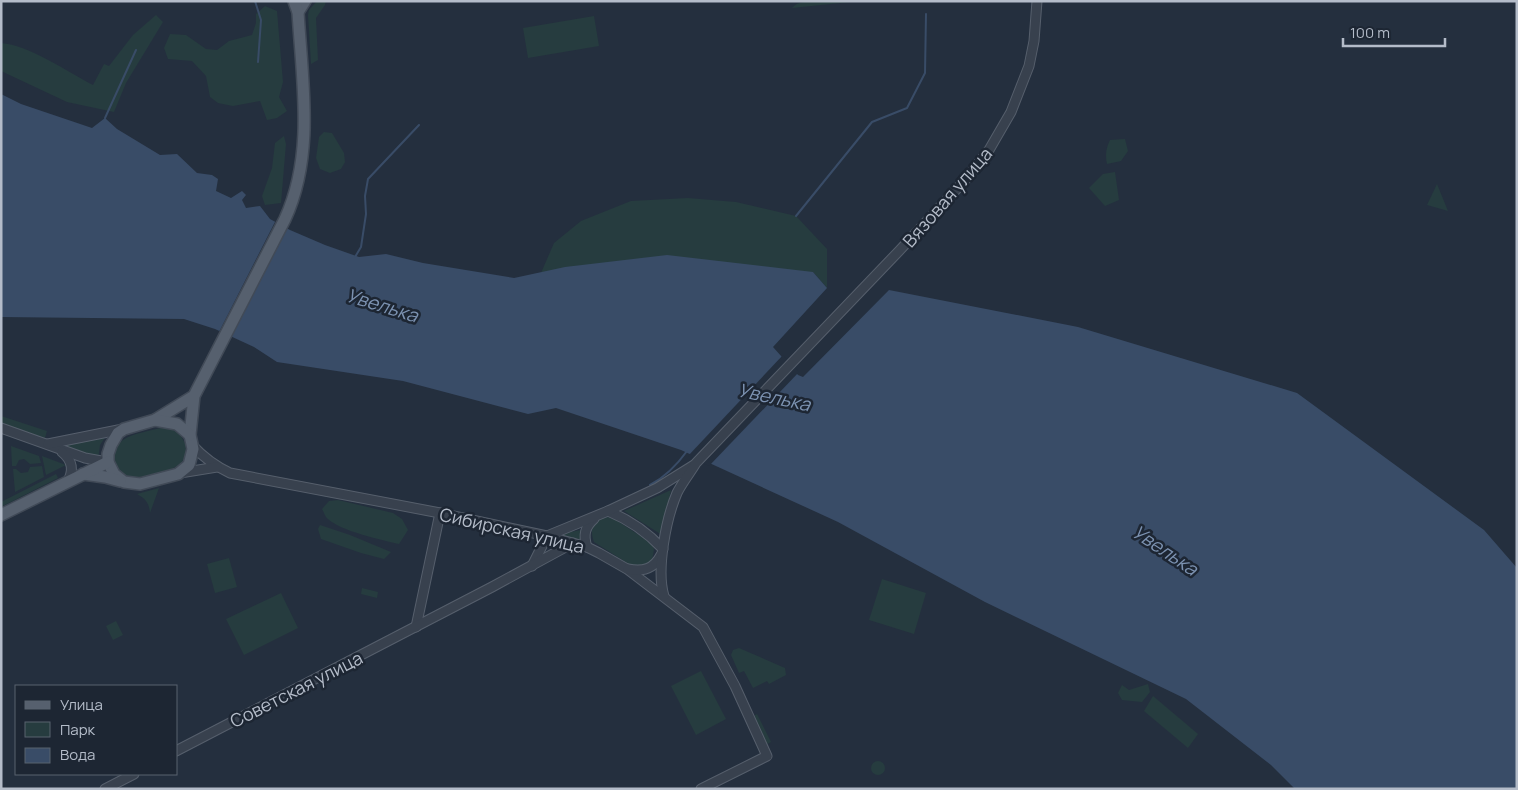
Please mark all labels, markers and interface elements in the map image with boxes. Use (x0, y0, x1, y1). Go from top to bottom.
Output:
scale bar (1343, 15, 1446, 47)
text: 100 m (1350, 22, 1390, 43)
street label: Вязовая улица (897, 142, 997, 252)
water label: Увелька (343, 282, 423, 329)
water label: Увелька (735, 377, 814, 418)
street label: Сибирская улица (437, 502, 587, 558)
water label: Увелька (1127, 519, 1204, 582)
street label: Советская улица (226, 645, 366, 733)
legend (15, 685, 178, 775)
text: Улица (60, 694, 103, 715)
text: Парк (60, 719, 96, 740)
text: Вода (60, 744, 95, 765)

